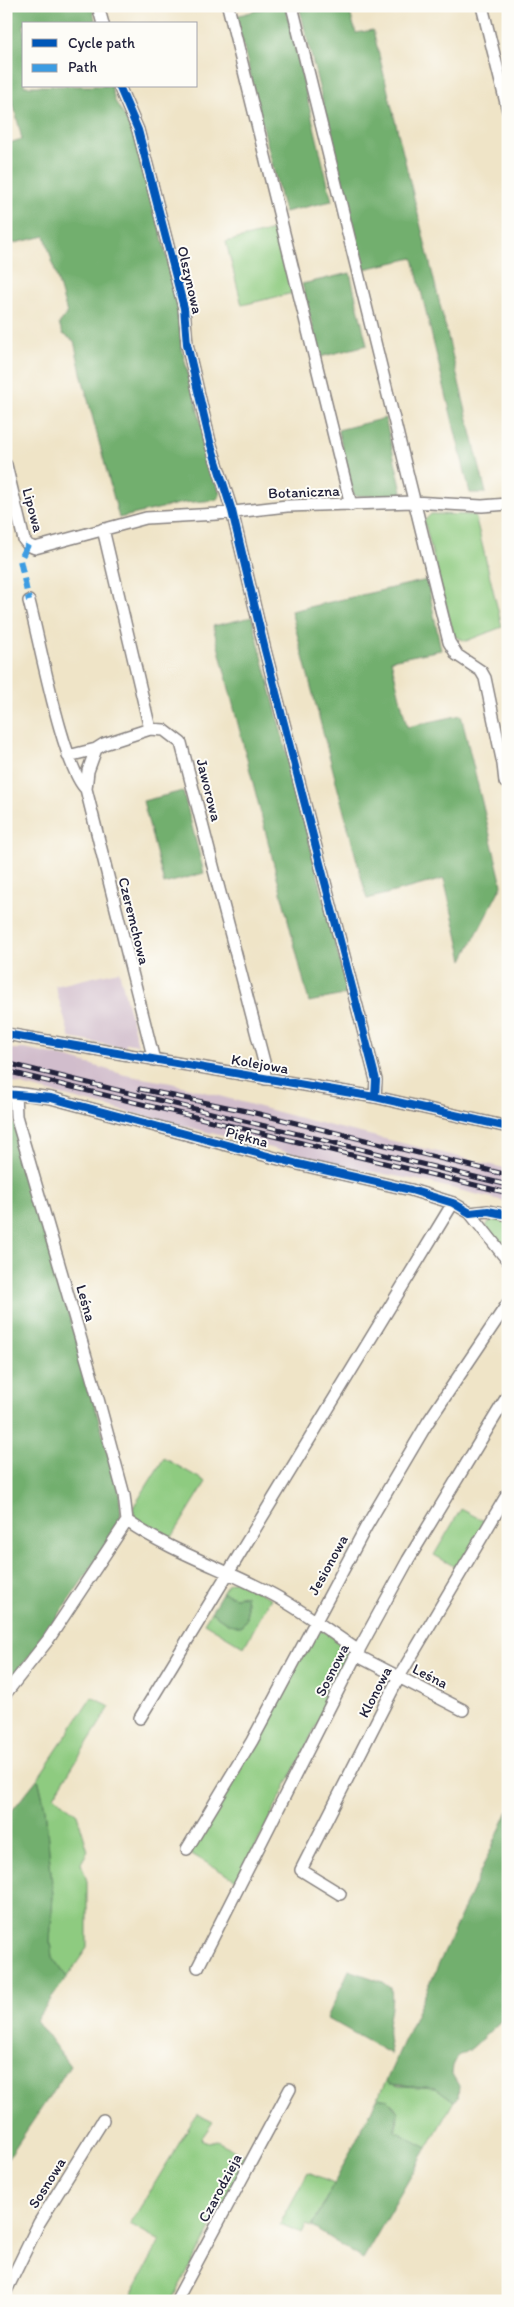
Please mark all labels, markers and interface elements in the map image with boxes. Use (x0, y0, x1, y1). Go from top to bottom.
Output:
legend (22, 22, 198, 88)
text: Cycle path (68, 34, 135, 52)
text: Path (68, 58, 97, 76)
street label: Olszynowa (173, 244, 207, 316)
street label: Botaniczna (268, 482, 340, 502)
street label: Lipowa (18, 486, 48, 534)
street label: Jaworowa (193, 757, 226, 823)
street label: Czeremchowa (114, 875, 154, 967)
street label: Kolejowa (230, 1050, 290, 1078)
street label: Piękna (224, 1123, 271, 1151)
street label: Leśna (72, 1283, 100, 1324)
street label: Jesionowa (304, 1531, 352, 1598)
street label: Sosnowa (311, 1641, 353, 1699)
street label: Leśna (409, 1660, 451, 1693)
street label: Klonowa (354, 1663, 396, 1721)
street label: Czarodzieja (194, 2150, 246, 2225)
street label: Sosnowa (24, 2154, 70, 2212)

